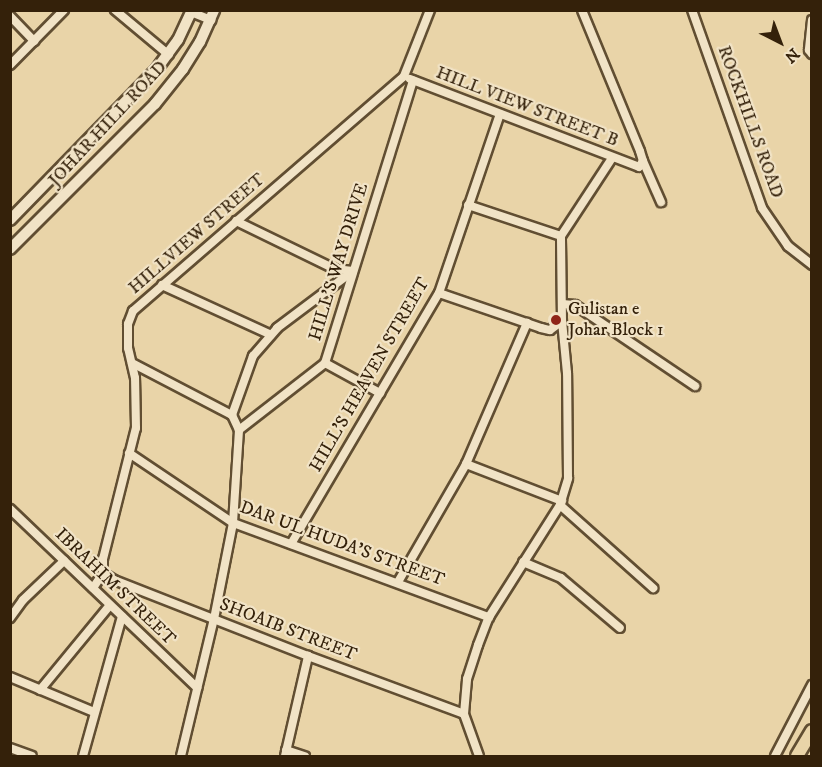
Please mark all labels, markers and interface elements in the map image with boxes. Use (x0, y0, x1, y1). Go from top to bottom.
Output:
north arrow (750, 12, 810, 72)
street label: ROCKHILLS ROAD (712, 43, 788, 201)
text: N (780, 44, 804, 67)
street label: JOHAR HILL ROAD (44, 57, 172, 191)
street label: HILL VIEW STREET B (433, 62, 621, 152)
street label: HILLVIEW STREET (124, 169, 270, 299)
street label: HILL'S WAY DRIVE (305, 180, 373, 344)
street label: HILL'S HEAVEN STREET (305, 274, 435, 476)
place label: Gulistan e Johar Block 1 (568, 299, 664, 342)
marker: Gulistan e Johar Block 1 (549, 313, 563, 327)
street label: DAR UL HUDA'S STREET (237, 497, 447, 591)
street label: IBRAHIM STREET (50, 524, 180, 650)
street label: SHOAIB STREET (216, 594, 360, 666)

